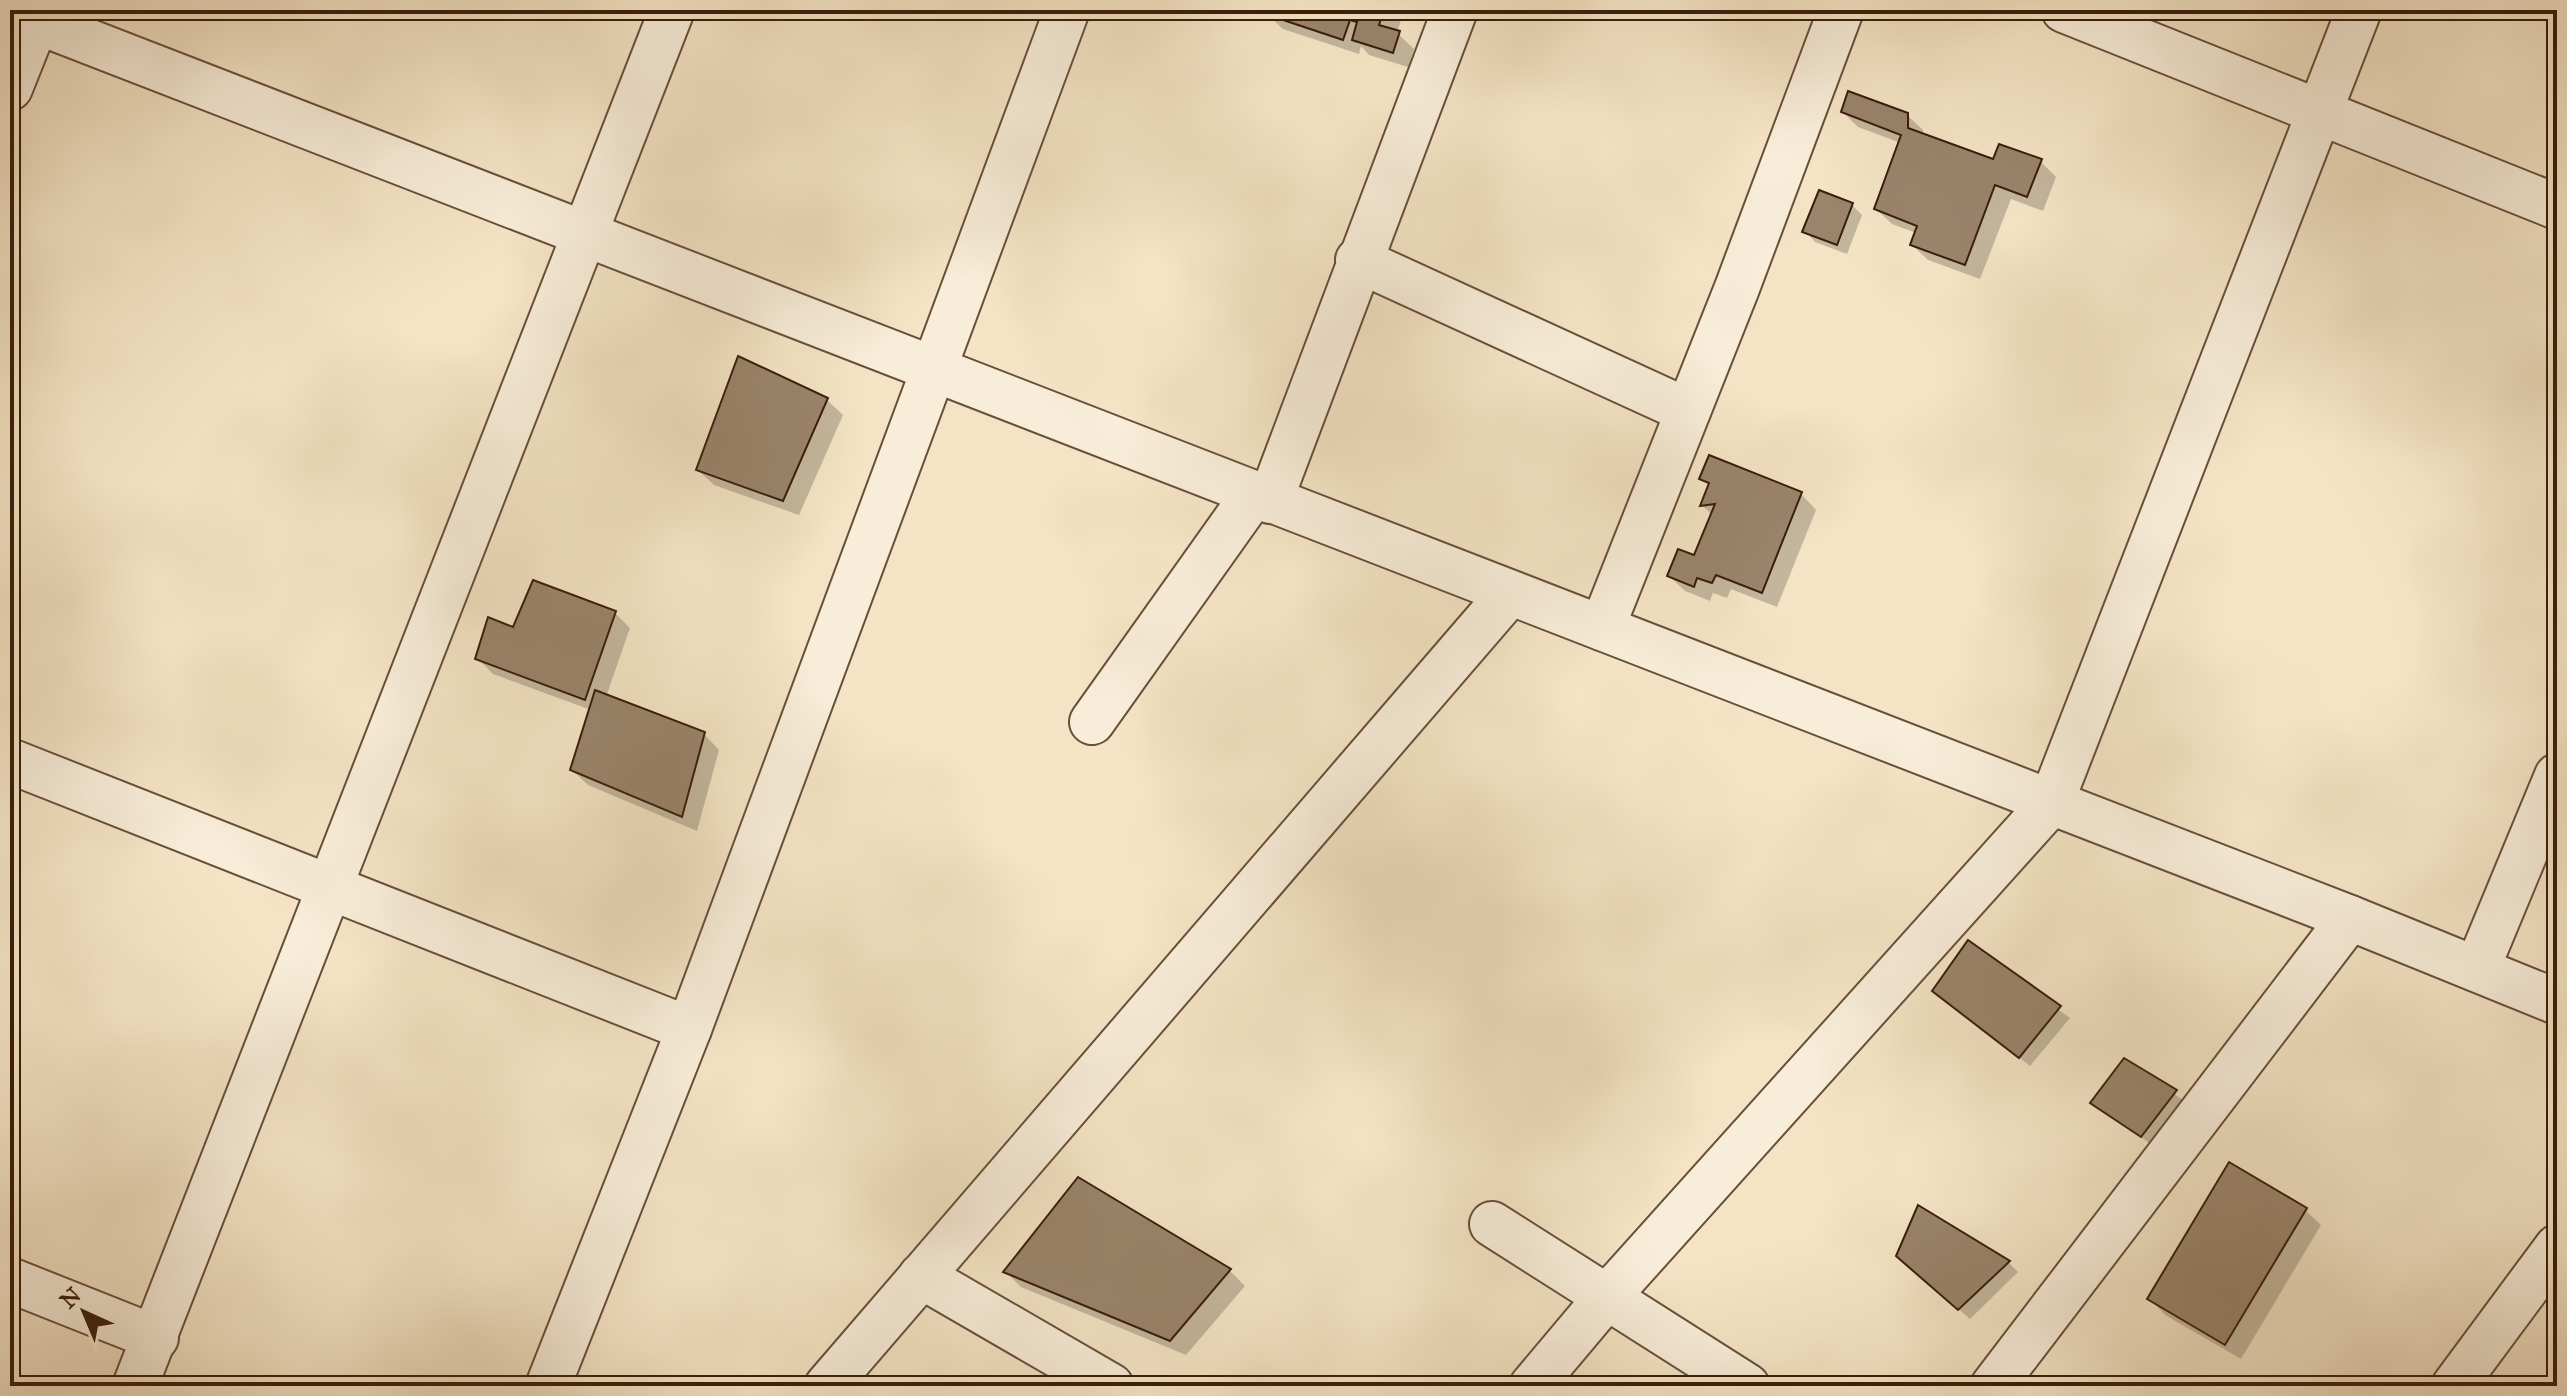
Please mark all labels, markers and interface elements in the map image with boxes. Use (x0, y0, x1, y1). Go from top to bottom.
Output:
north arrow (44, 1272, 124, 1352)
text: N (54, 1282, 87, 1314)

